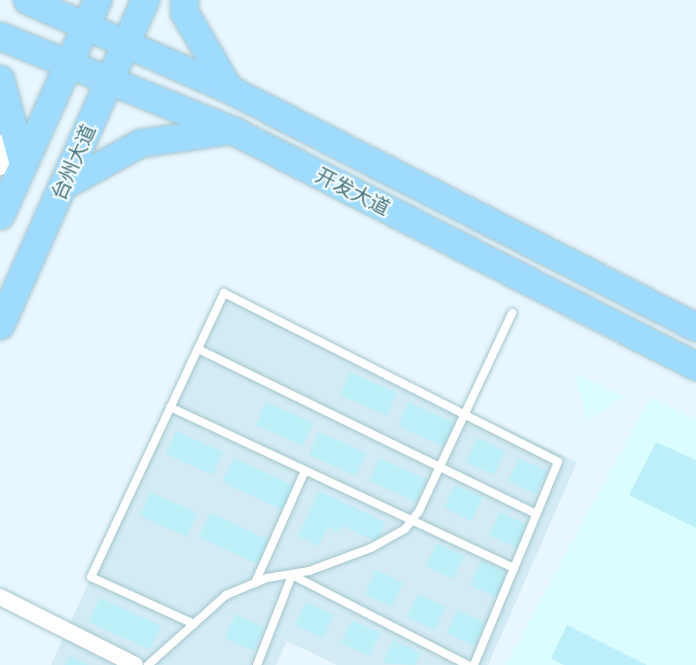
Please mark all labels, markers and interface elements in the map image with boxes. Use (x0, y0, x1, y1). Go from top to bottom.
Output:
street label: 台州大道 (46, 121, 100, 203)
street label: 开发大道 (312, 162, 394, 220)

